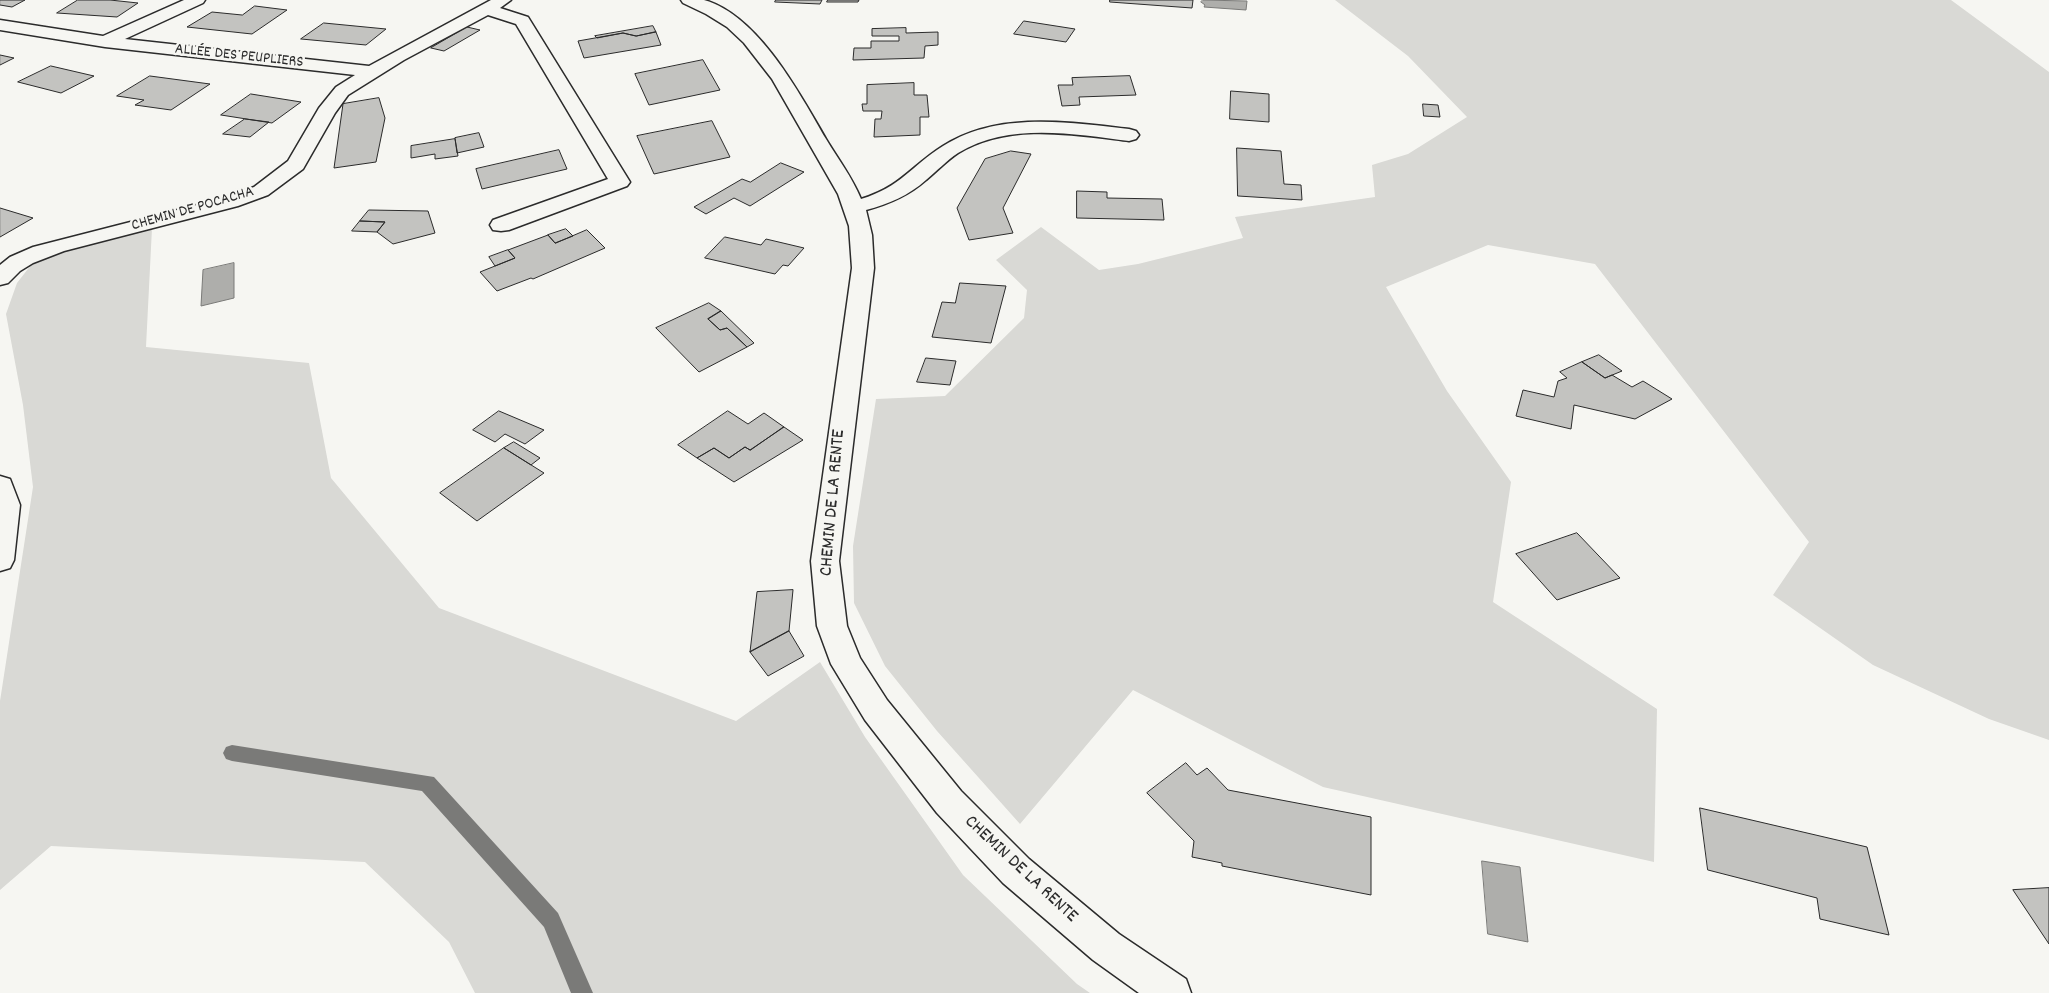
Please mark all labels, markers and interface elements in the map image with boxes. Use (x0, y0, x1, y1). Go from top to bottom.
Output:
street label: ALLÉE DES PEUPLIERS (174, 41, 304, 73)
street label: CHEMIN DE POCACHA (130, 183, 256, 237)
street label: CHEMIN DE LA RENTE (816, 429, 852, 577)
street label: CHEMIN DE LA RENTE (958, 811, 1082, 929)

